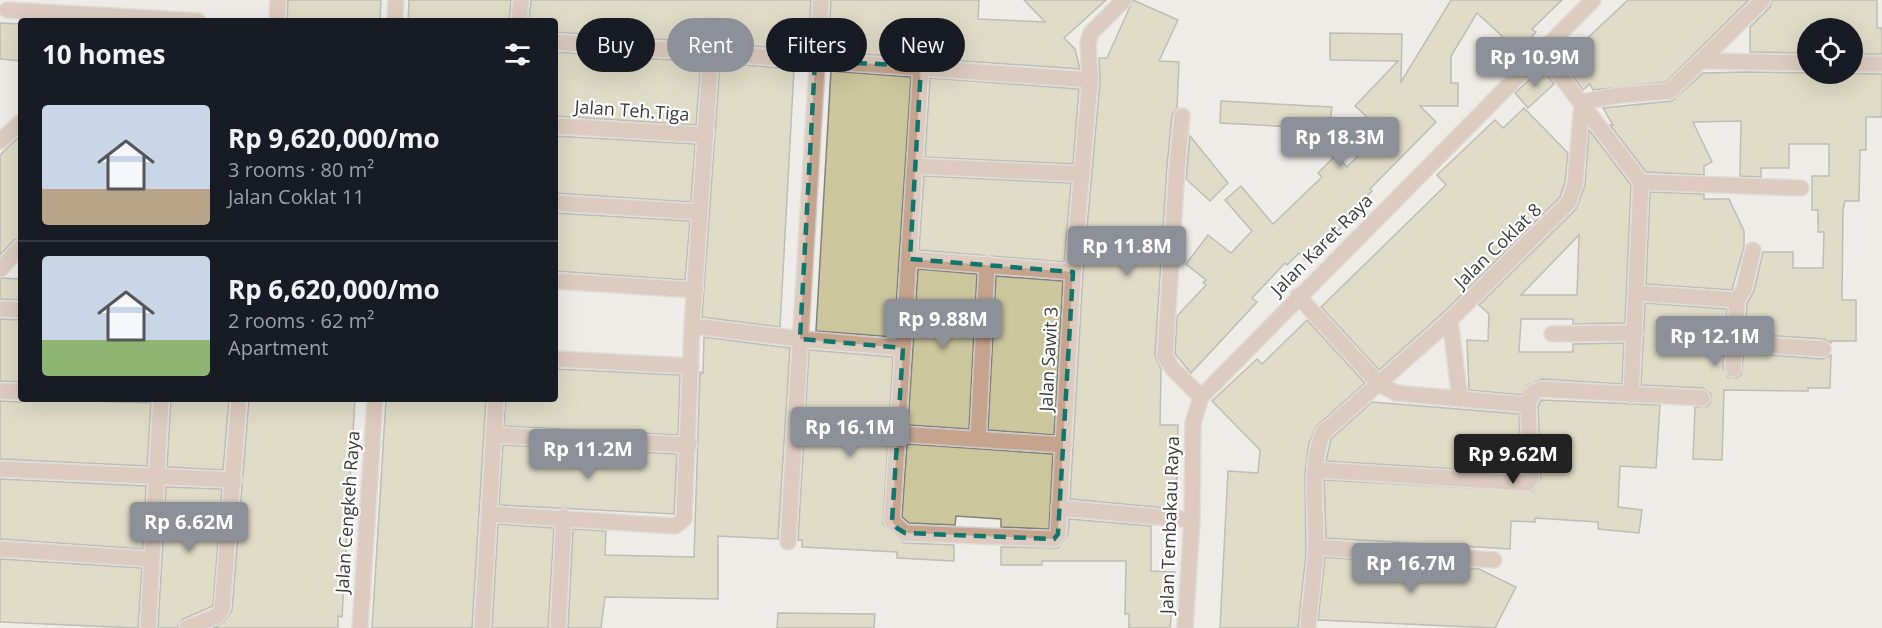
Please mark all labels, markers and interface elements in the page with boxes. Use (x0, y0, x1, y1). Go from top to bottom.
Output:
chip: Buy (576, 18, 655, 72)
chip: Rent (667, 18, 754, 72)
chip: Filters (766, 18, 867, 72)
chip: New (879, 18, 965, 72)
map controls (1797, 18, 1863, 84)
button: locate (1797, 18, 1863, 84)
text: 10 homes (42, 36, 166, 72)
pin: Rp 10.9M (1473, 37, 1597, 88)
icon: filters (501, 38, 534, 71)
text: Rp 10.9M (1490, 43, 1580, 70)
street label: Jalan Teh.Tiga (572, 94, 690, 126)
pin: Rp 18.3M (1278, 117, 1402, 168)
text: Rp 9,620,000/mo (228, 120, 440, 156)
text: Rp 18.3M (1295, 123, 1385, 150)
icon: home (90, 129, 162, 201)
text: 3 rooms · 80 m² (228, 156, 374, 183)
text: Jalan Coklat 11 (228, 183, 365, 210)
street label: Jalan Karet Raya (1264, 188, 1377, 302)
street label: Jalan Coklat 8 (1447, 198, 1546, 294)
pin: Rp 11.8M (1065, 226, 1189, 277)
text: Rp 11.8M (1082, 232, 1172, 259)
text: Rp 6,620,000/mo (228, 271, 440, 307)
icon: home (90, 280, 162, 352)
pin: Rp 9.88M (881, 299, 1005, 350)
text: Rp 9.88M (898, 305, 988, 332)
street label: Jalan Sawit 3 (1033, 306, 1063, 414)
text: 2 rooms · 62 m² (228, 307, 374, 334)
pin: Rp 12.1M (1653, 316, 1777, 367)
text: Rp 12.1M (1670, 322, 1760, 349)
text: Apartment (228, 334, 328, 361)
pin: Rp 16.1M (788, 407, 912, 458)
text: Rp 16.1M (805, 413, 895, 440)
pin: Rp 11.2M (526, 429, 650, 480)
street label: Jalan Cengkeh Raya (329, 430, 365, 596)
pin: Rp 9.62M (1451, 434, 1575, 485)
text: Rp 11.2M (543, 435, 633, 462)
street label: Jalan Tembakau Raya (1154, 436, 1184, 616)
text: Rp 9.62M (1468, 440, 1558, 467)
pin: Rp 6.62M (127, 502, 251, 553)
text: Rp 6.62M (144, 508, 234, 535)
pin: Rp 16.7M (1349, 543, 1473, 594)
text: Rp 16.7M (1366, 549, 1456, 576)

